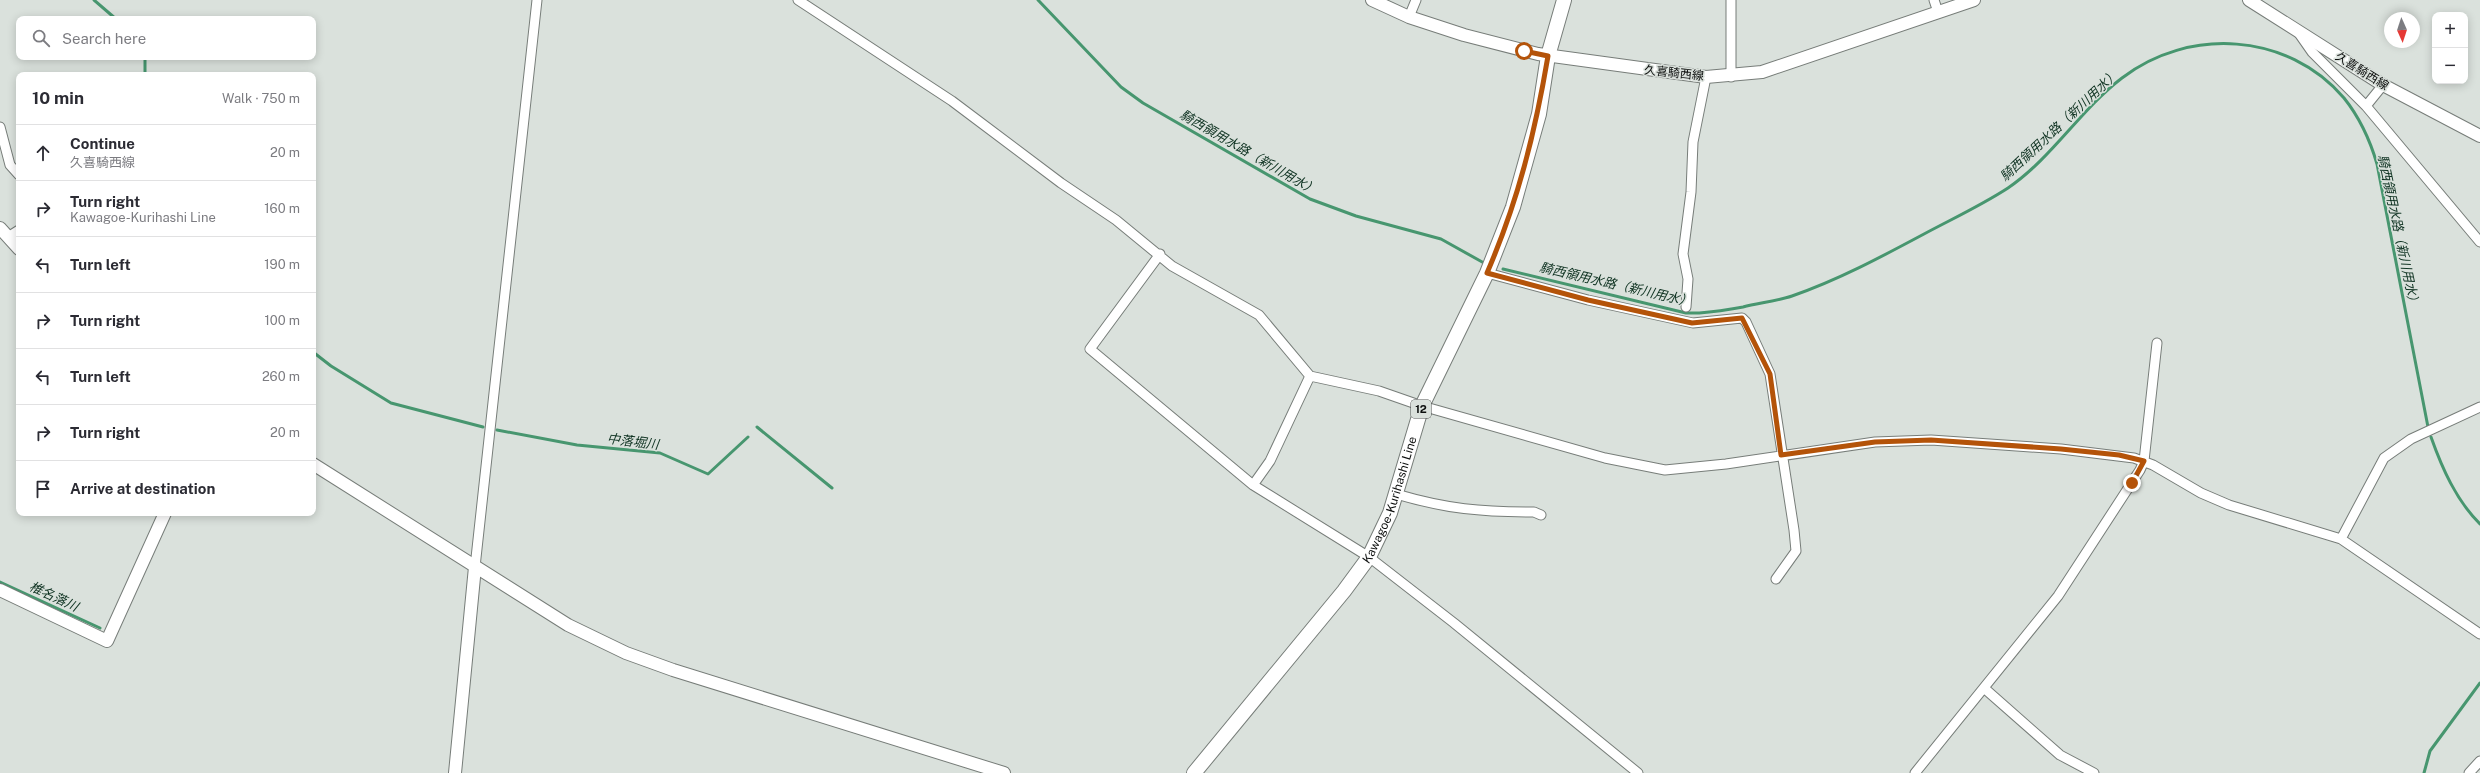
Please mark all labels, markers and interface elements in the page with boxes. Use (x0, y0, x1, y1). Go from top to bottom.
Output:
north arrow (2384, 12, 2420, 48)
map controls (2432, 12, 2468, 84)
button: + (2432, 12, 2468, 48)
search box (16, 16, 316, 60)
icon: search (30, 27, 52, 49)
text: Search here (62, 30, 146, 47)
route start (1515, 42, 1533, 60)
button: − (2432, 48, 2468, 84)
street label: 久喜騎西線 (2333, 49, 2391, 93)
street label: 久喜騎西線 (1643, 63, 1705, 83)
water label: 騎西領用水路（新川用水） (1997, 67, 2122, 184)
text: 10 min (32, 88, 84, 108)
text: Walk · 750 m (222, 91, 300, 106)
water label: 騎西領用水路（新川用水） (1177, 107, 1320, 198)
text: Continue (70, 135, 135, 152)
icon: ahead (32, 142, 54, 164)
text: 20 m (270, 145, 300, 160)
water label: 騎西領用水路（新川用水） (2375, 153, 2422, 309)
text: 久喜騎西線 (70, 155, 135, 170)
text: Turn right (70, 193, 140, 210)
icon: right (32, 198, 54, 220)
text: 160 m (264, 201, 300, 216)
text: Kawagoe-Kurihashi Line (70, 210, 216, 225)
icon: left (32, 254, 54, 276)
text: Turn left (70, 256, 131, 273)
text: 190 m (264, 257, 300, 272)
water label: 騎西領用水路（新川用水） (1538, 260, 1694, 309)
icon: right (32, 310, 54, 332)
text: Turn right (70, 312, 140, 329)
text: 100 m (264, 313, 300, 328)
icon: left (32, 366, 54, 388)
text: Turn left (70, 368, 131, 385)
text: 260 m (262, 369, 300, 384)
road number: 12 (1411, 400, 1431, 418)
icon: right (32, 422, 54, 444)
text: Turn right (70, 424, 140, 441)
text: 20 m (270, 425, 300, 440)
water label: 中落堀川 (606, 431, 662, 452)
street label: Kawagoe-Kurihashi Line (1360, 435, 1420, 566)
route end (2123, 474, 2141, 492)
icon: arrive (32, 478, 54, 500)
text: Arrive at destination (70, 480, 215, 497)
water label: 椎名落川 (27, 579, 82, 615)

